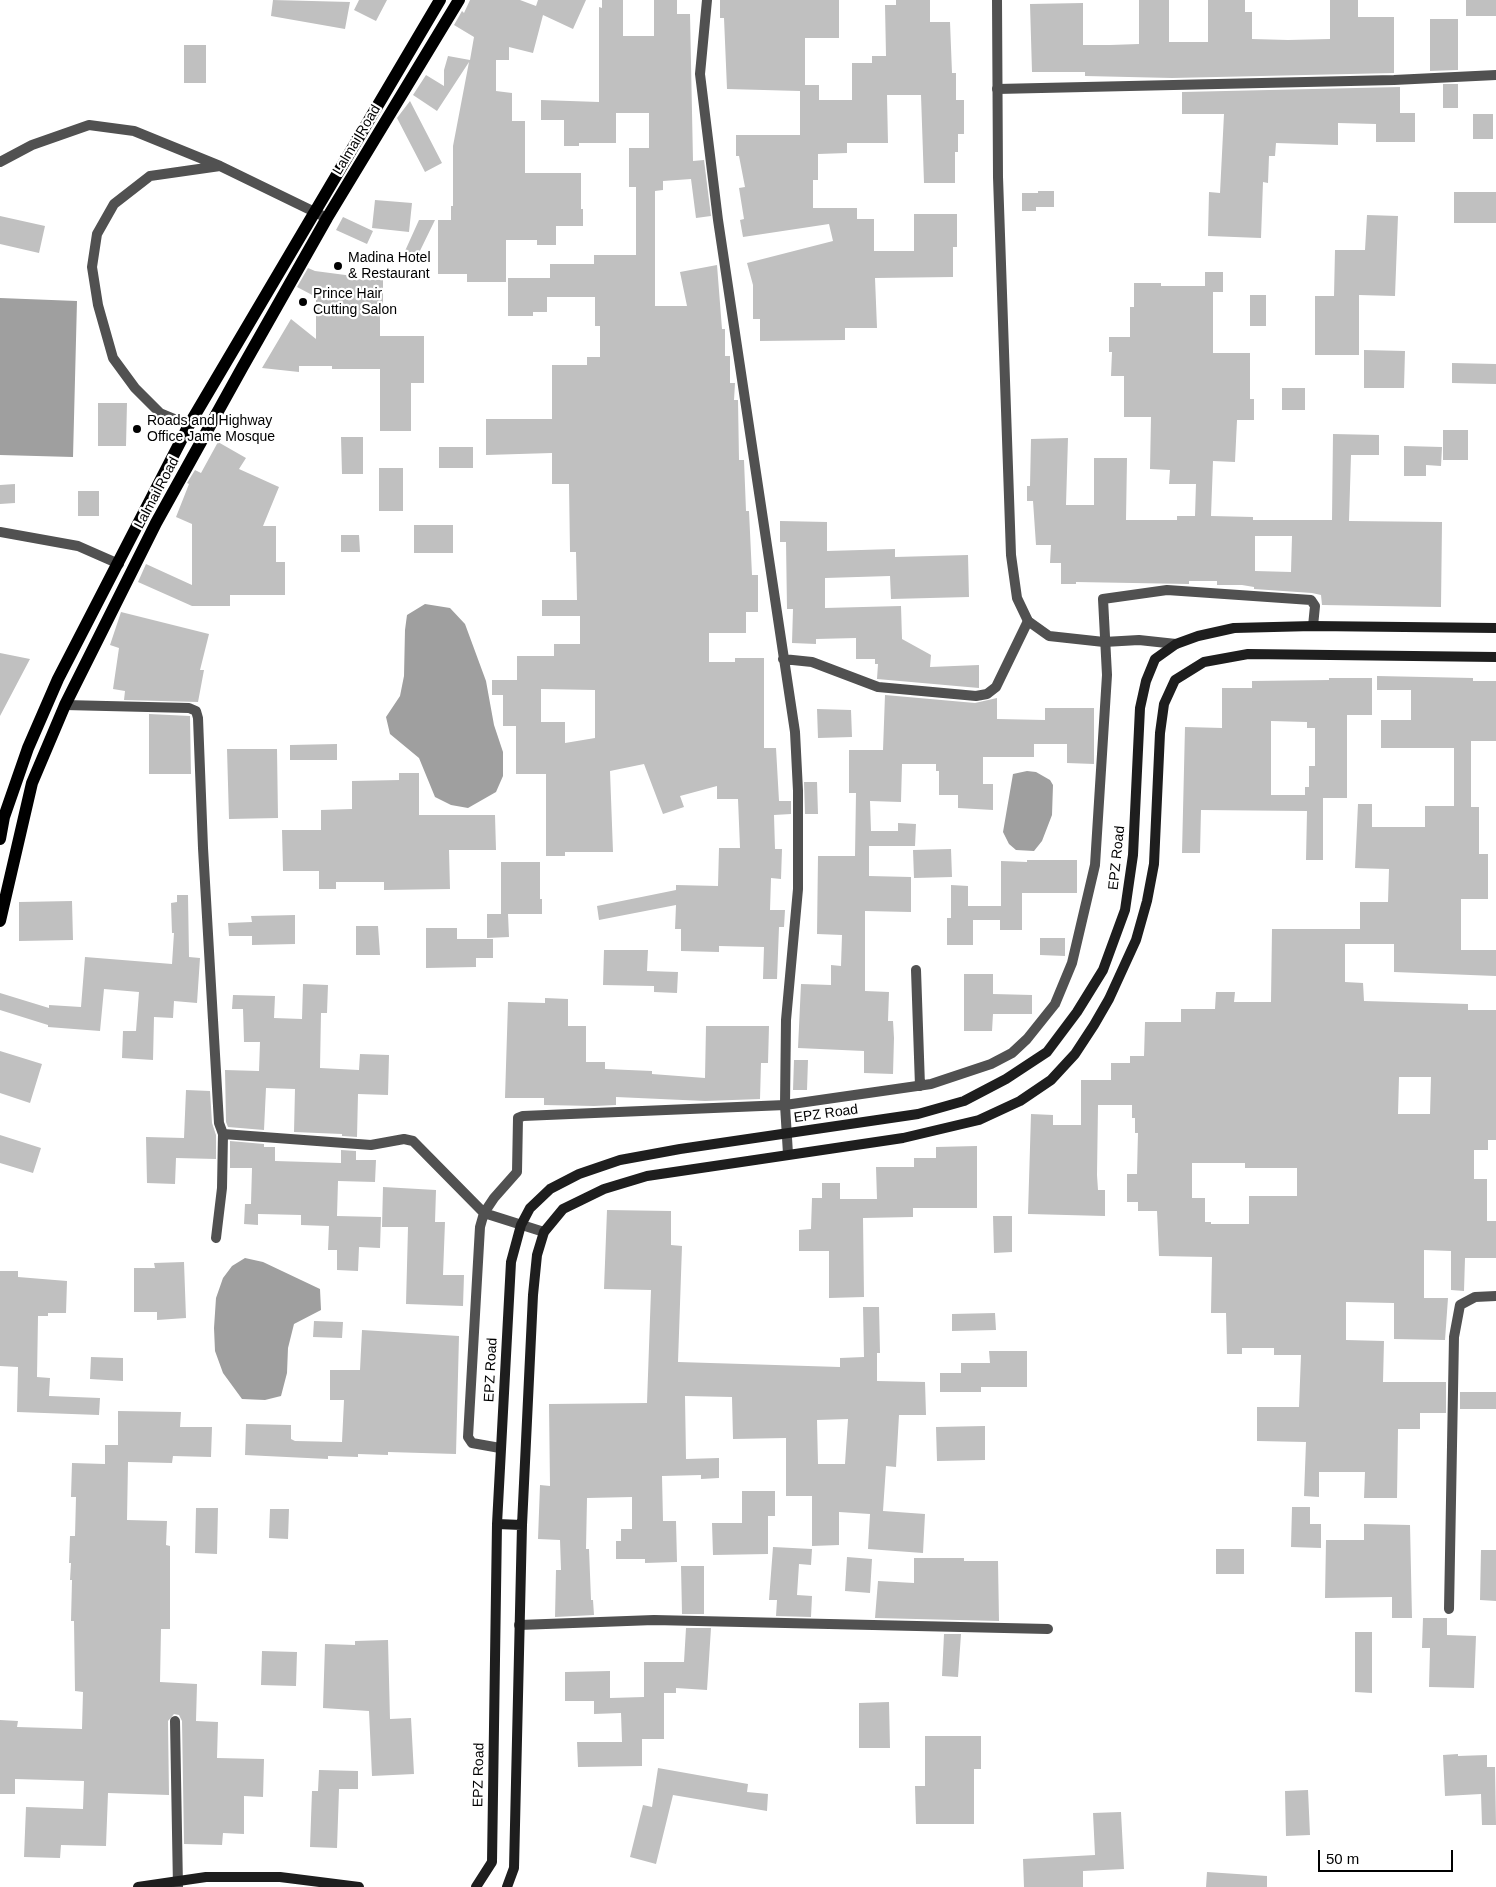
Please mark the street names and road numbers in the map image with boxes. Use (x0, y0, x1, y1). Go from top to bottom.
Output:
street label: Lalmai Road (330, 102, 384, 178)
street label: Lalmai Road (131, 454, 183, 532)
street label: EPZ Road (1105, 825, 1129, 891)
street label: EPZ Road (793, 1101, 859, 1127)
street label: EPZ Road (481, 1337, 501, 1403)
street label: EPZ Road (470, 1743, 488, 1807)

